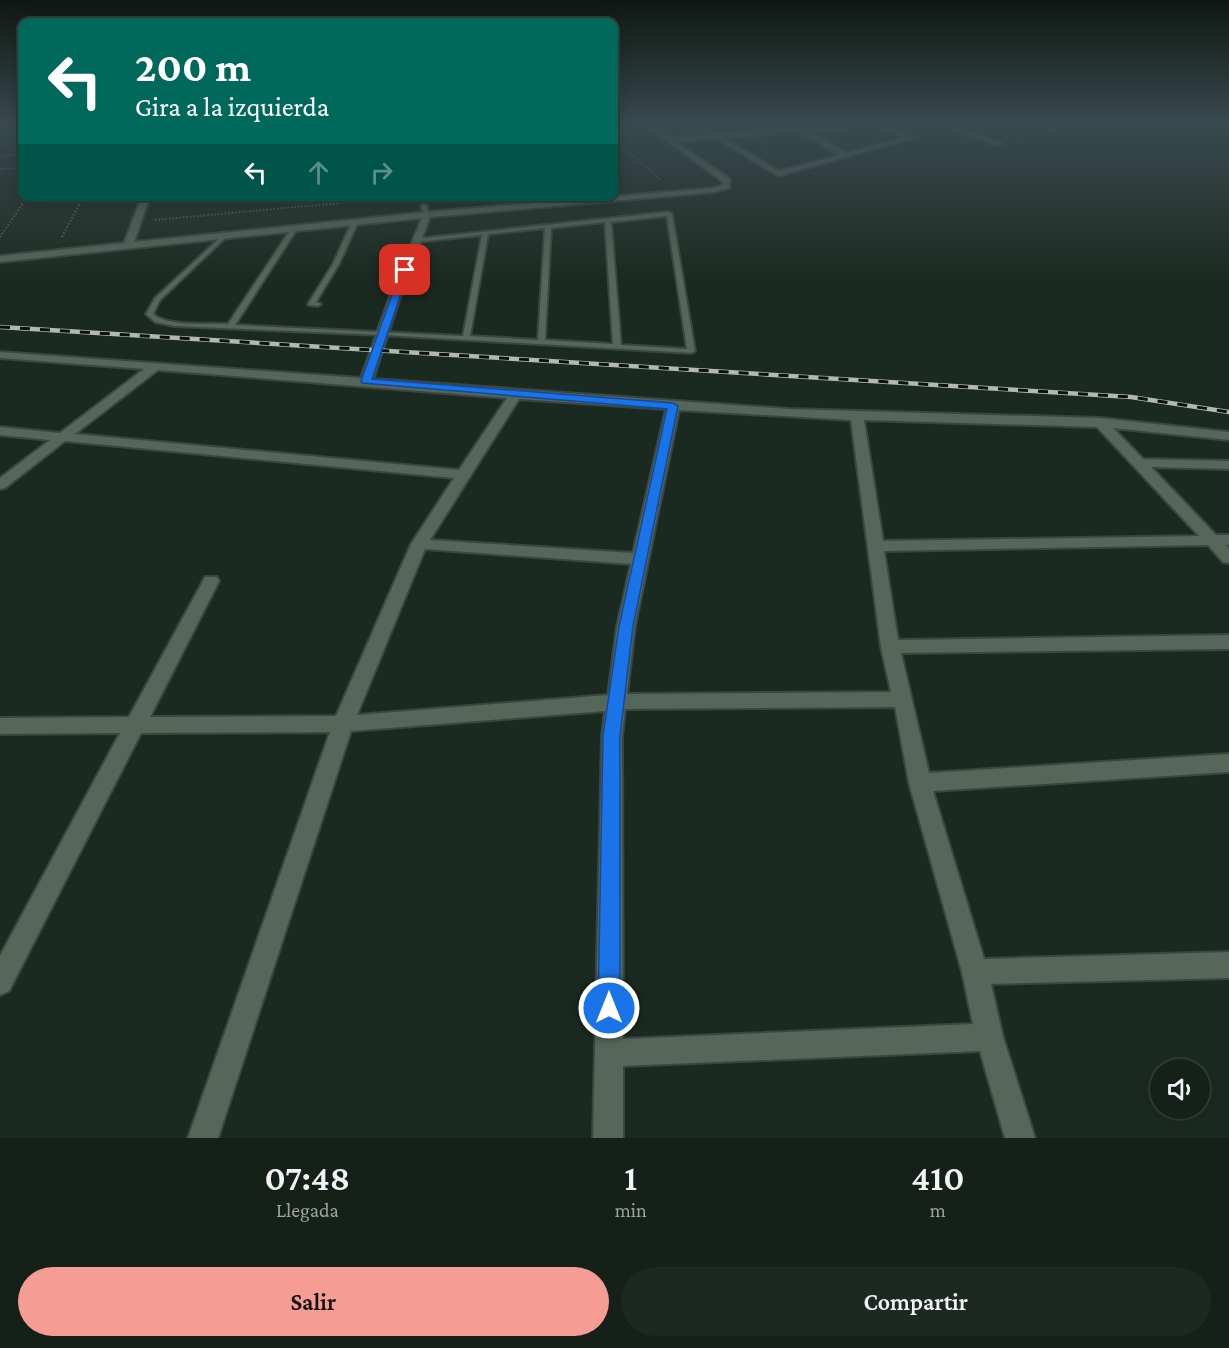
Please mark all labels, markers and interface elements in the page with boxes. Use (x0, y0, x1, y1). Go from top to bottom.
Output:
icon: left (36, 42, 114, 120)
text: 200 m (135, 43, 251, 90)
text: Gira a la izquierda (135, 92, 329, 122)
icon: left (239, 156, 272, 189)
icon: ahead (302, 156, 335, 189)
icon: right (365, 156, 398, 189)
pin (379, 244, 430, 295)
icon: arrive (388, 253, 421, 286)
position arrow (577, 976, 641, 1040)
map controls (1150, 1059, 1210, 1119)
button: sound (1150, 1059, 1210, 1119)
text: 07:48 (265, 1158, 350, 1198)
text: 1 (624, 1158, 637, 1198)
text: 410 (911, 1158, 964, 1198)
text: Llegada (276, 1199, 339, 1221)
text: min (615, 1199, 647, 1221)
text: m (930, 1199, 946, 1221)
button: Salir (18, 1267, 609, 1336)
button: Compartir (621, 1267, 1211, 1336)

